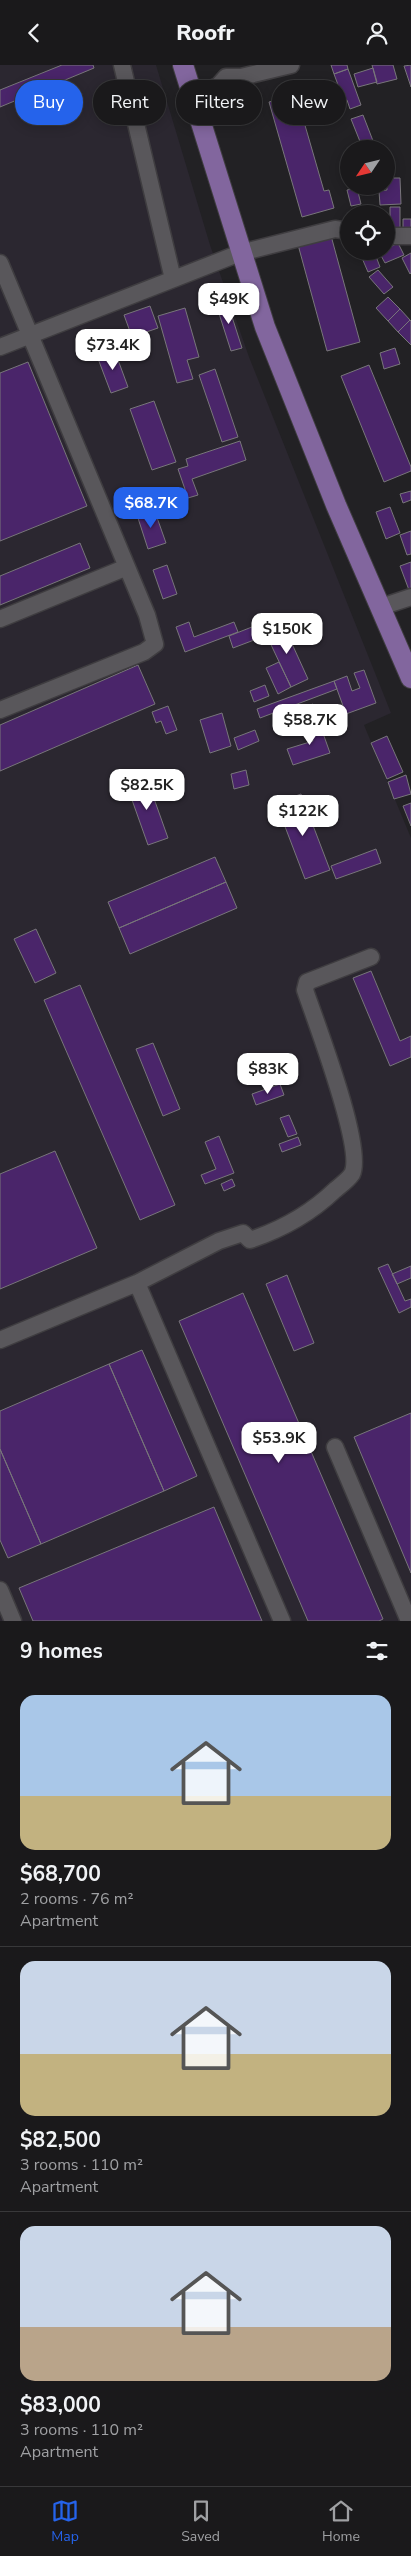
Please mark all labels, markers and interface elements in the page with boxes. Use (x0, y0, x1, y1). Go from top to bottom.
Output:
text: Roofr (176, 18, 235, 48)
icon: back (20, 19, 48, 47)
icon: person (363, 19, 391, 47)
chip: Buy (15, 80, 83, 125)
chip: Rent (93, 80, 166, 125)
chip: Filters (176, 80, 262, 125)
chip: New (272, 80, 346, 125)
north arrow (340, 140, 395, 195)
map controls (340, 140, 395, 260)
button: locate (340, 205, 395, 260)
pin: $49K (199, 283, 259, 325)
text: $49K (209, 288, 249, 310)
pin: $73.4K (72, 329, 154, 371)
text: $73.4K (87, 334, 140, 356)
pin: $68.7K (110, 487, 192, 529)
text: $68.7K (125, 492, 178, 514)
pin: $150K (252, 613, 322, 655)
text: $150K (262, 618, 312, 640)
pin: $58.7K (269, 703, 351, 746)
text: $58.7K (284, 709, 337, 731)
pin: $82.5K (106, 769, 188, 811)
text: $82.5K (121, 774, 174, 796)
pin: $122K (268, 795, 338, 837)
text: $122K (278, 800, 328, 822)
pin: $83K (238, 1053, 298, 1095)
text: $83K (248, 1058, 288, 1080)
pin: $53.9K (238, 1421, 320, 1464)
text: $53.9K (253, 1427, 306, 1449)
text: 9 homes (20, 1637, 103, 1665)
icon: filters (363, 1637, 391, 1665)
icon: home (161, 1728, 251, 1818)
text: $68,700 (20, 1860, 101, 1888)
text: 2 rooms · 76 m² (20, 1888, 133, 1910)
text: Apartment (20, 1910, 98, 1932)
icon: home (161, 1993, 251, 2083)
text: $82,500 (20, 2126, 101, 2154)
text: 3 rooms · 110 m² (20, 2154, 143, 2176)
text: Apartment (20, 2176, 98, 2198)
icon: home (161, 2258, 251, 2348)
text: $83,000 (20, 2391, 101, 2419)
text: 3 rooms · 110 m² (20, 2419, 143, 2441)
text: Apartment (20, 2441, 98, 2463)
tab: Map (51, 2497, 79, 2546)
tab: Saved (181, 2497, 220, 2546)
tab: Home (322, 2497, 360, 2546)

